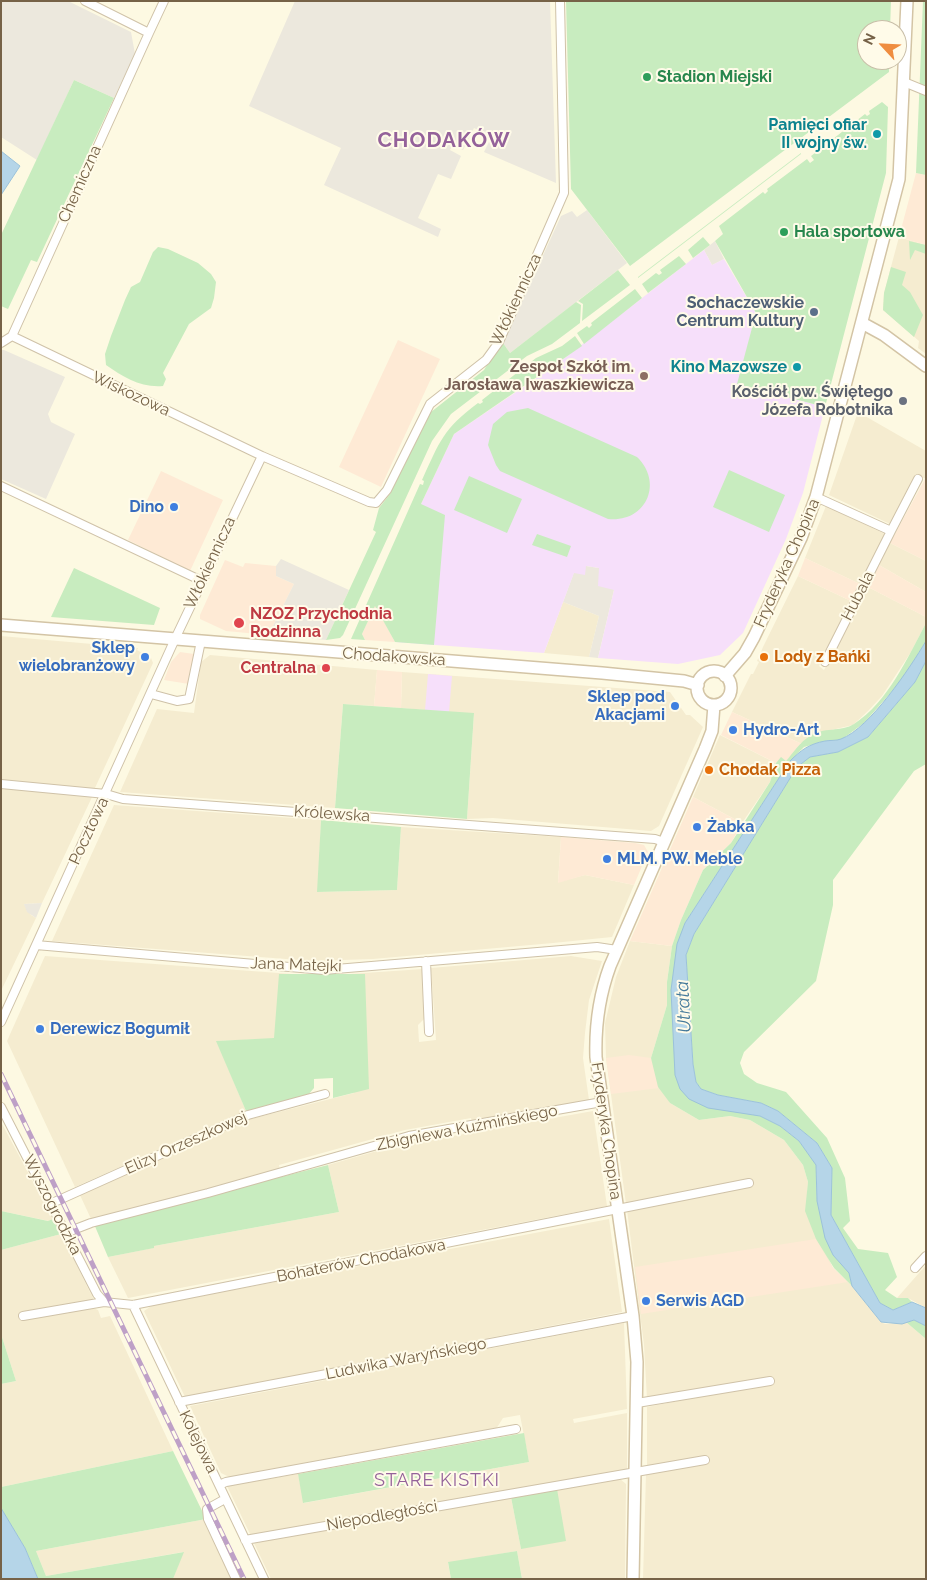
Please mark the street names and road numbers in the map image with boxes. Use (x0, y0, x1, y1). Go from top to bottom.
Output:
street label: Chemiczna (54, 142, 106, 226)
street label: Włókiennicza (486, 251, 546, 349)
street label: Wiskozowa (89, 368, 173, 420)
street label: Fryderyka Chopina (750, 496, 824, 630)
street label: Włókiennicza (180, 514, 240, 612)
street label: Hubala (837, 568, 879, 624)
street label: Chodakowska (342, 644, 446, 670)
street label: Pocztowa (65, 794, 113, 868)
street label: Królewska (293, 802, 371, 826)
street label: Jana Matejki (250, 954, 342, 976)
street label: Fryderyka Chopina (587, 1061, 625, 1201)
street label: Zbigniewa Kuźmińskiego (375, 1101, 559, 1155)
street label: Elizy Orzeszkowej (122, 1107, 250, 1179)
street label: Wyszogrodzka (19, 1152, 85, 1258)
street label: Bohaterów Chodakowa (275, 1235, 447, 1287)
street label: Ludwika Waryńskiego (324, 1334, 488, 1384)
street label: Kolejowa (175, 1408, 221, 1476)
street label: Niepodległości (325, 1497, 439, 1535)

